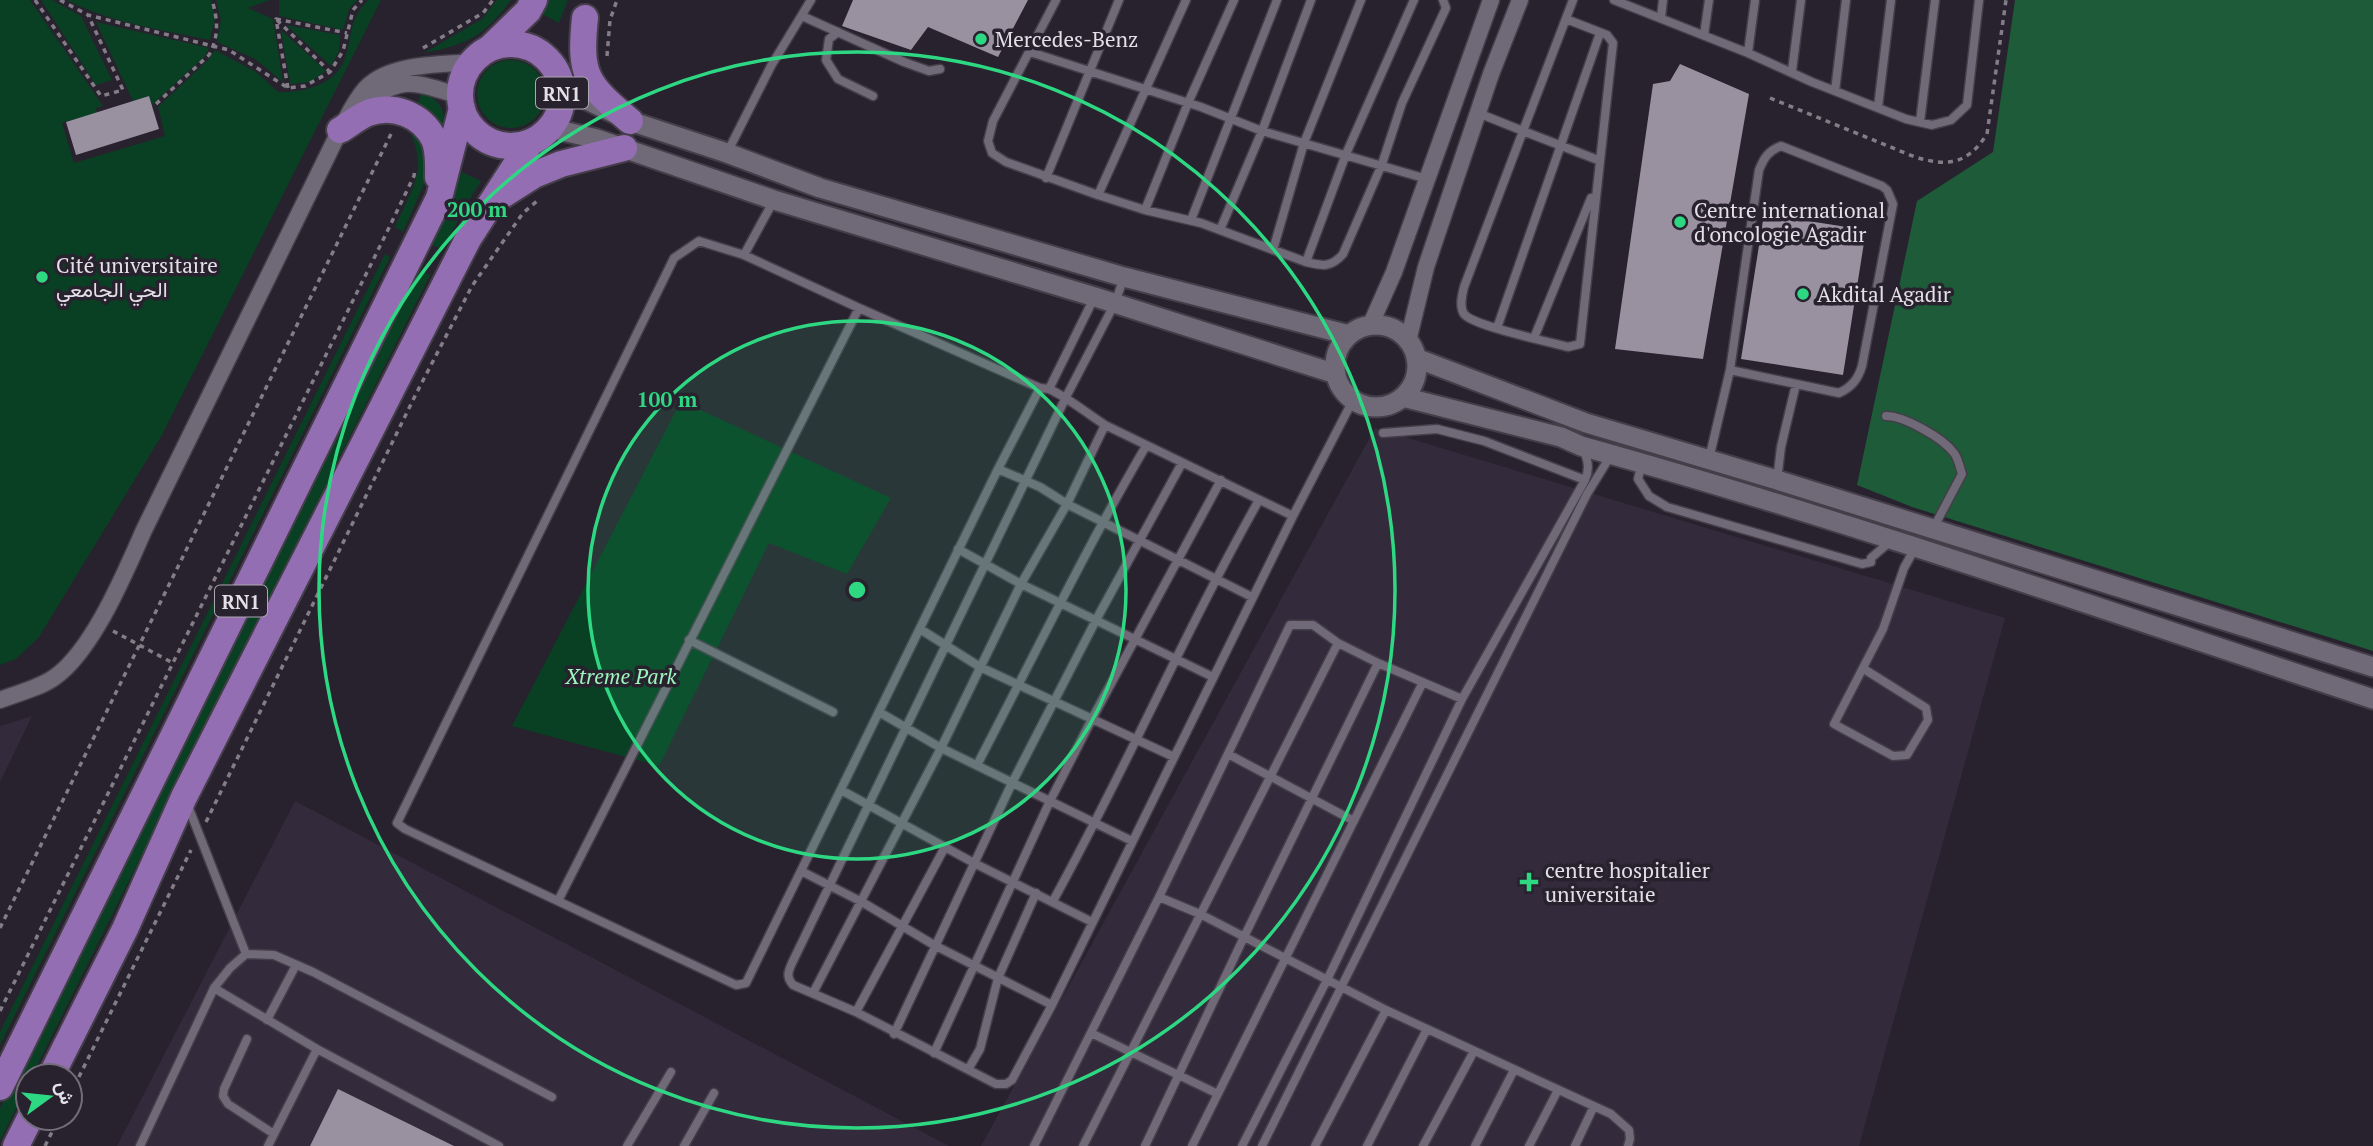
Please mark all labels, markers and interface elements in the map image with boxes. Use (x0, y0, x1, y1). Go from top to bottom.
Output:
place label: Mercedes-Benz (995, 25, 1138, 53)
marker: Mercedes-Benz (973, 31, 989, 47)
road number: RN1 (536, 78, 588, 108)
text: 200 m (447, 195, 508, 223)
place label: Centre international d'oncologie Agadir (1694, 196, 1885, 248)
marker: Centre international d'oncologie Agadir (1672, 214, 1688, 230)
place label: Cité universitaire الحي الجامعي (56, 251, 218, 307)
marker: Cité universitaire الحي الجامعي (34, 269, 50, 285)
place label: Akdital Agadir (1817, 280, 1951, 308)
marker: Akdital Agadir (1795, 286, 1811, 302)
text: 100 m (637, 385, 698, 413)
centre of rings (845, 578, 869, 602)
road number: RN1 (215, 586, 267, 616)
park label: Xtreme Park (564, 662, 677, 690)
place label: centre hospitalier universitaie (1545, 856, 1710, 908)
marker: centre hospitalier universitaie (1519, 872, 1539, 892)
north arrow (14, 1062, 84, 1132)
text: ش (51, 1078, 81, 1107)

